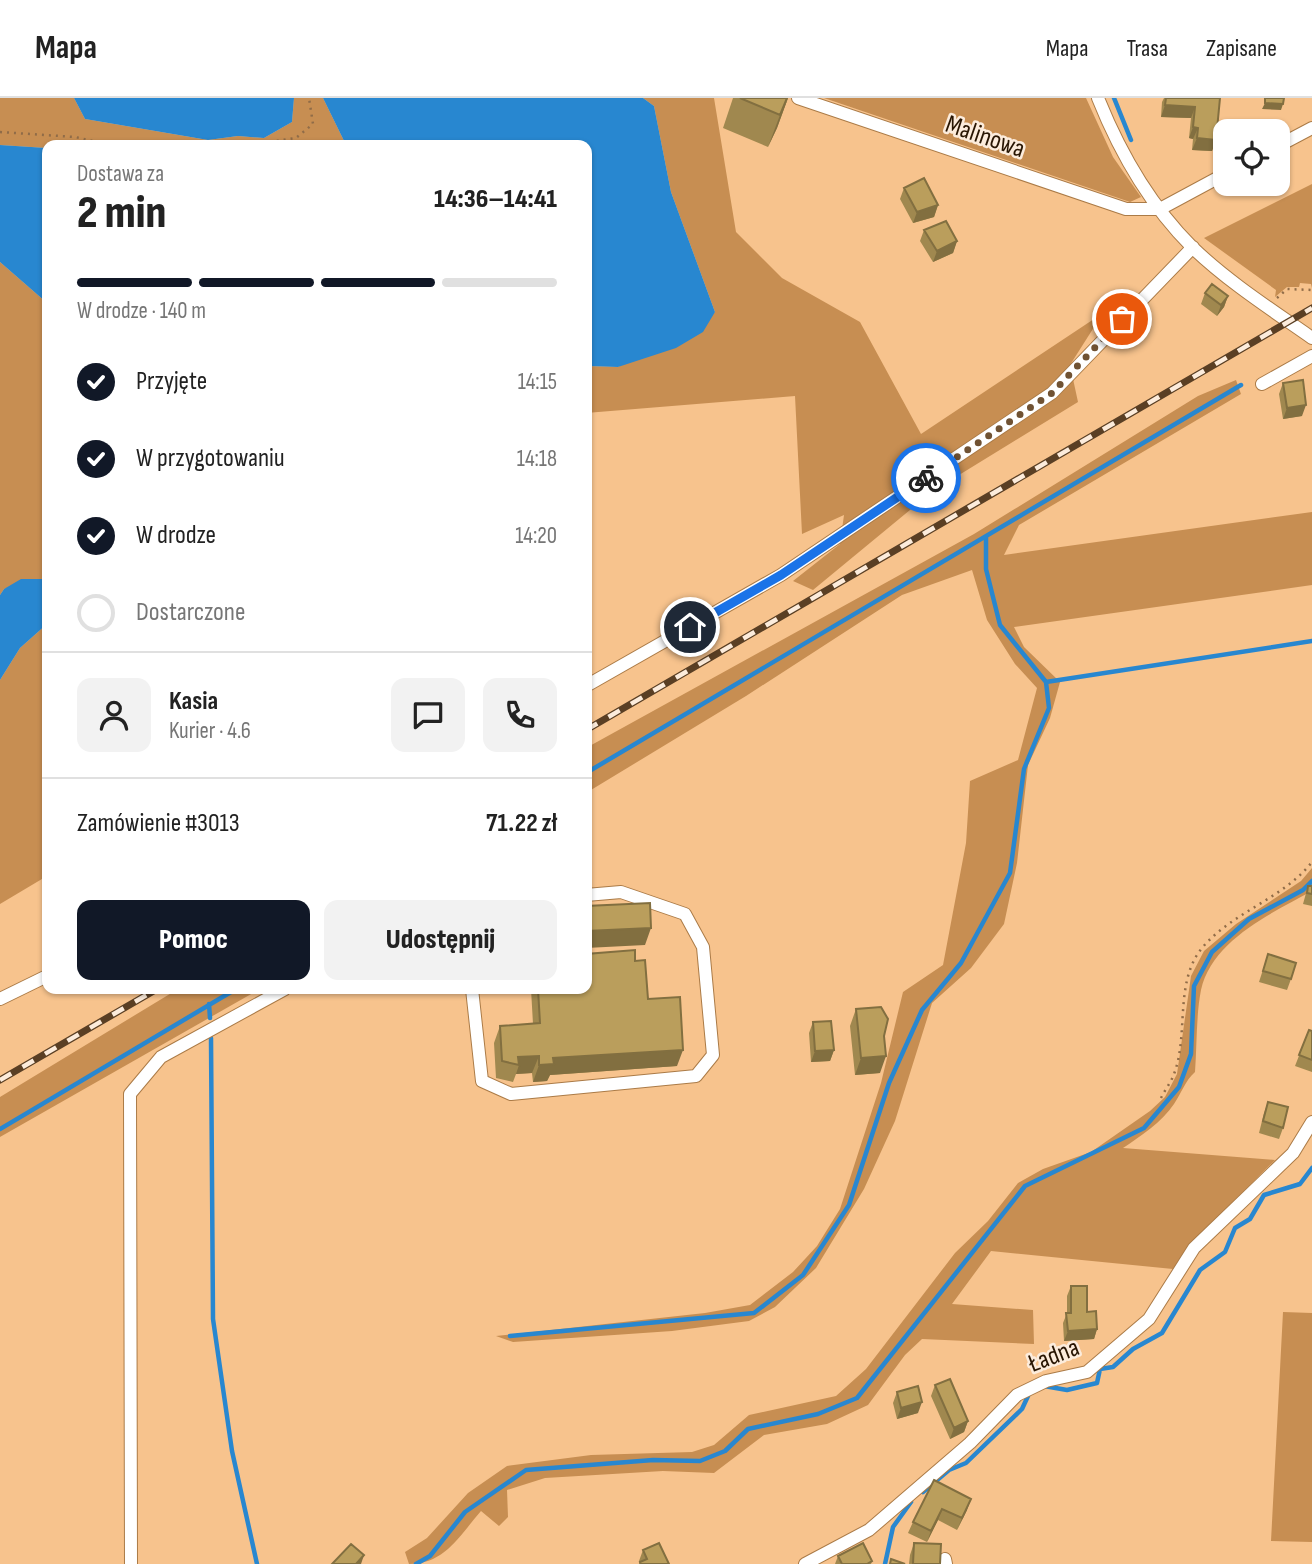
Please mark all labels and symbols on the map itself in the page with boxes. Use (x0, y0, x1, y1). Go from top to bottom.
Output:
street label: Malinowa (941, 109, 1029, 165)
pin (1092, 289, 1152, 349)
courier (891, 443, 961, 513)
pin (660, 597, 720, 657)
street label: Ładna (1023, 1332, 1084, 1380)

